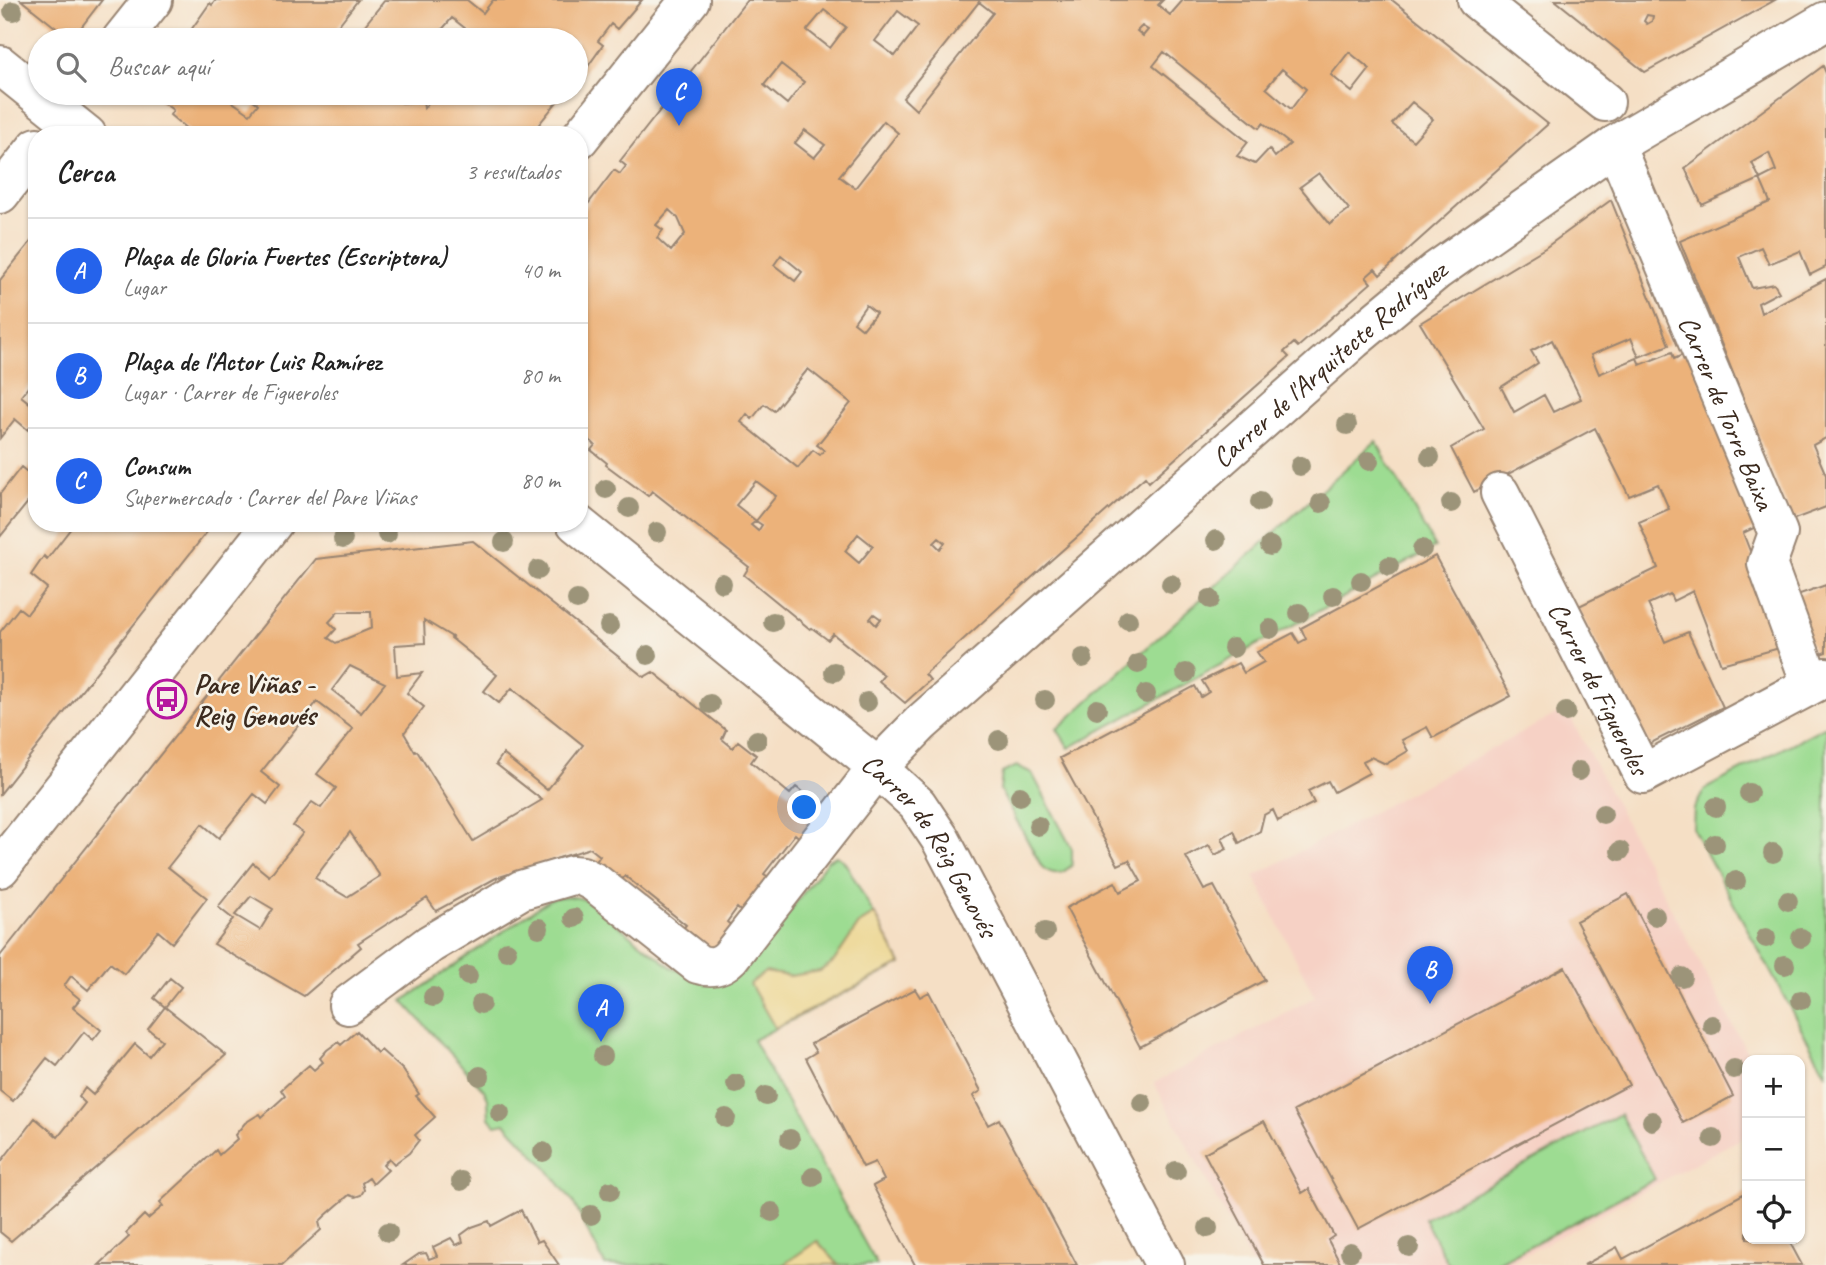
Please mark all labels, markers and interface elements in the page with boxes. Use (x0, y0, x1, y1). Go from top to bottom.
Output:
search box (28, 28, 588, 105)
icon: search (52, 48, 90, 86)
text: Buscar aquí (108, 50, 210, 83)
pin: C (656, 68, 702, 126)
text: Cerca (56, 153, 114, 191)
text: 3 resultados (466, 157, 560, 186)
text: Plaça de Gloria Fuertes (Escriptora) (123, 240, 447, 273)
street label: Carrer de l'Arquitecte Rodríguez (1205, 251, 1455, 475)
text: A (73, 256, 85, 285)
text: 40 m (521, 256, 560, 285)
text: Lugar (123, 273, 166, 302)
street label: Carrer de Torre Baixa (1671, 310, 1784, 516)
text: Plaça de l'Actor Luis Ramírez (123, 345, 381, 378)
text: B (73, 361, 85, 390)
text: 80 m (521, 361, 560, 390)
text: Lugar · Carrer de Figueroles (123, 378, 337, 407)
text: Consum (123, 450, 190, 483)
text: C (74, 466, 84, 495)
text: 80 m (521, 466, 560, 495)
text: Supermercado · Carrer del Pare Viñas (123, 483, 416, 512)
street label: Carrer de Figueroles (1540, 596, 1659, 783)
place label: Pare Viñas - Reig Genovés (194, 666, 319, 733)
bus stop icon: Pare Viñas - Reig Genovés (146, 678, 188, 720)
street label: Carrer de Reig Genovés (854, 746, 1007, 945)
your location (787, 790, 821, 824)
pin: B (1407, 946, 1453, 1004)
pin: A (578, 984, 624, 1042)
map controls (1742, 1055, 1805, 1244)
button: + (1742, 1055, 1805, 1118)
button: − (1742, 1118, 1805, 1181)
button: locate (1742, 1181, 1805, 1244)

